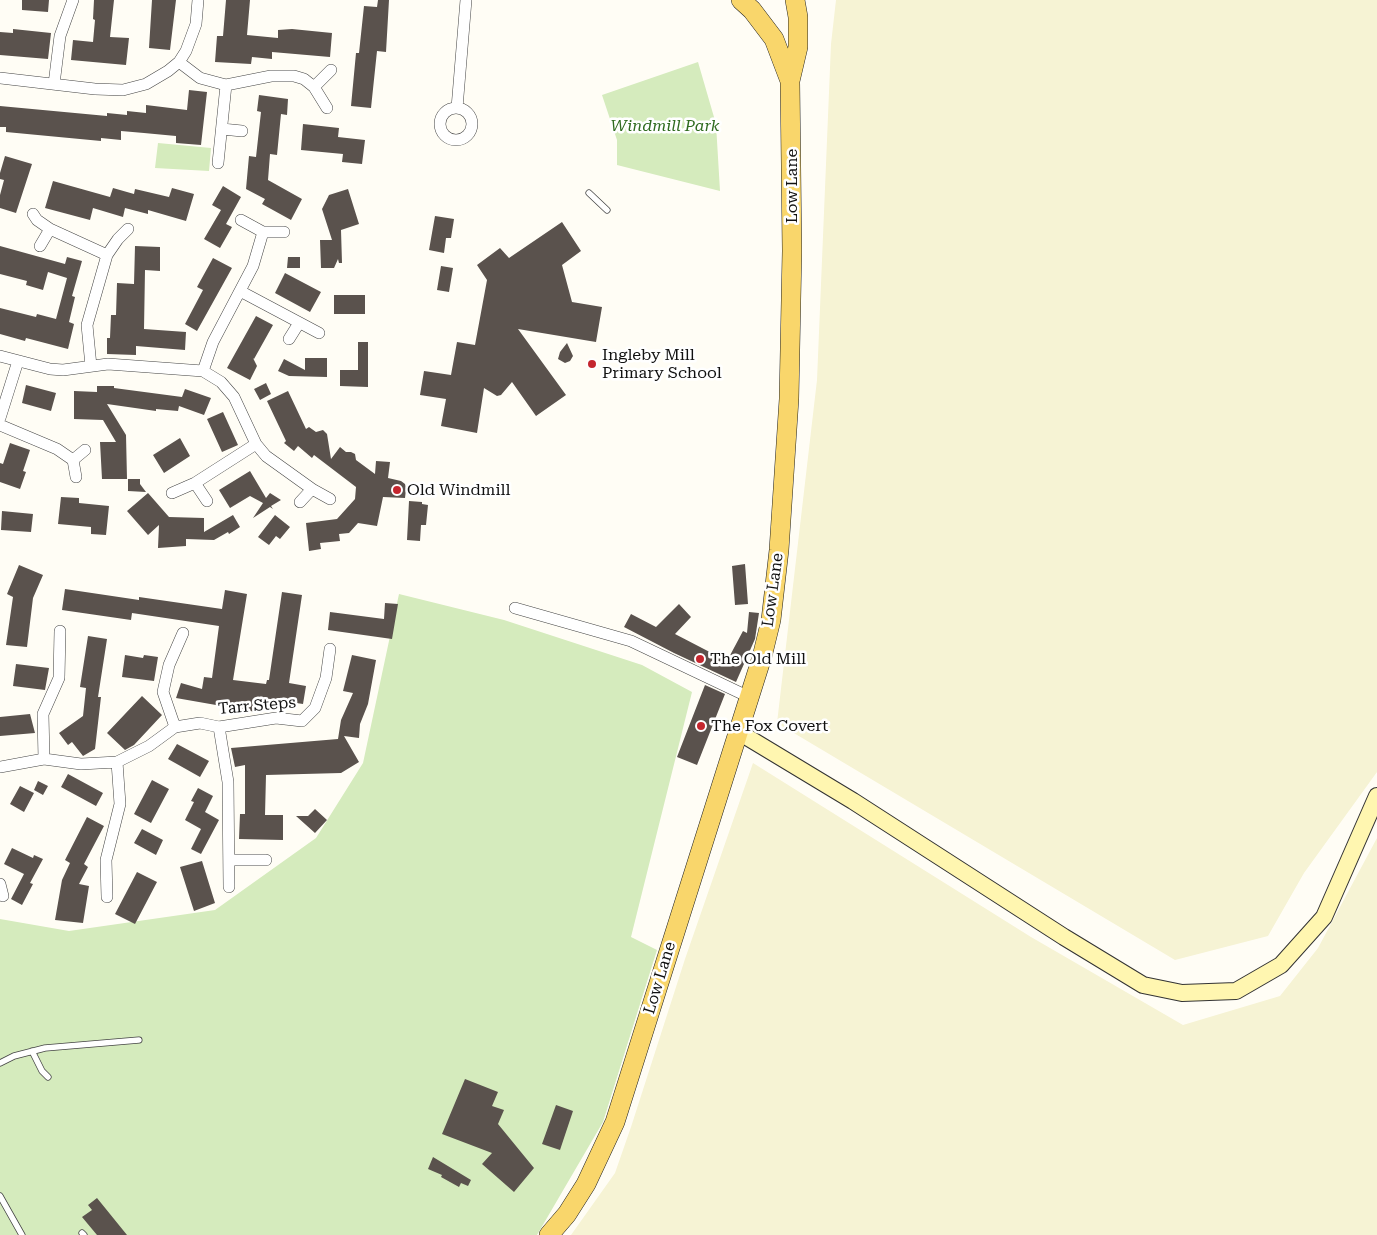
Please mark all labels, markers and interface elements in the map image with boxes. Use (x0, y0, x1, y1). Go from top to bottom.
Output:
park label: Windmill Park (611, 116, 719, 136)
street label: Low Lane (782, 149, 802, 223)
place label: Ingleby Mill Primary School (602, 345, 722, 383)
marker: Ingleby Mill Primary School (586, 358, 598, 370)
place label: Old Windmill (407, 480, 510, 500)
marker: Old Windmill (391, 484, 403, 496)
street label: Low Lane (758, 552, 788, 628)
place label: The Old Mill (710, 649, 806, 669)
marker: The Old Mill (694, 653, 706, 665)
street label: Tarr Steps (217, 693, 297, 719)
place label: The Fox Covert (711, 716, 828, 736)
marker: The Fox Covert (695, 720, 707, 732)
street label: Low Lane (640, 940, 680, 1016)

